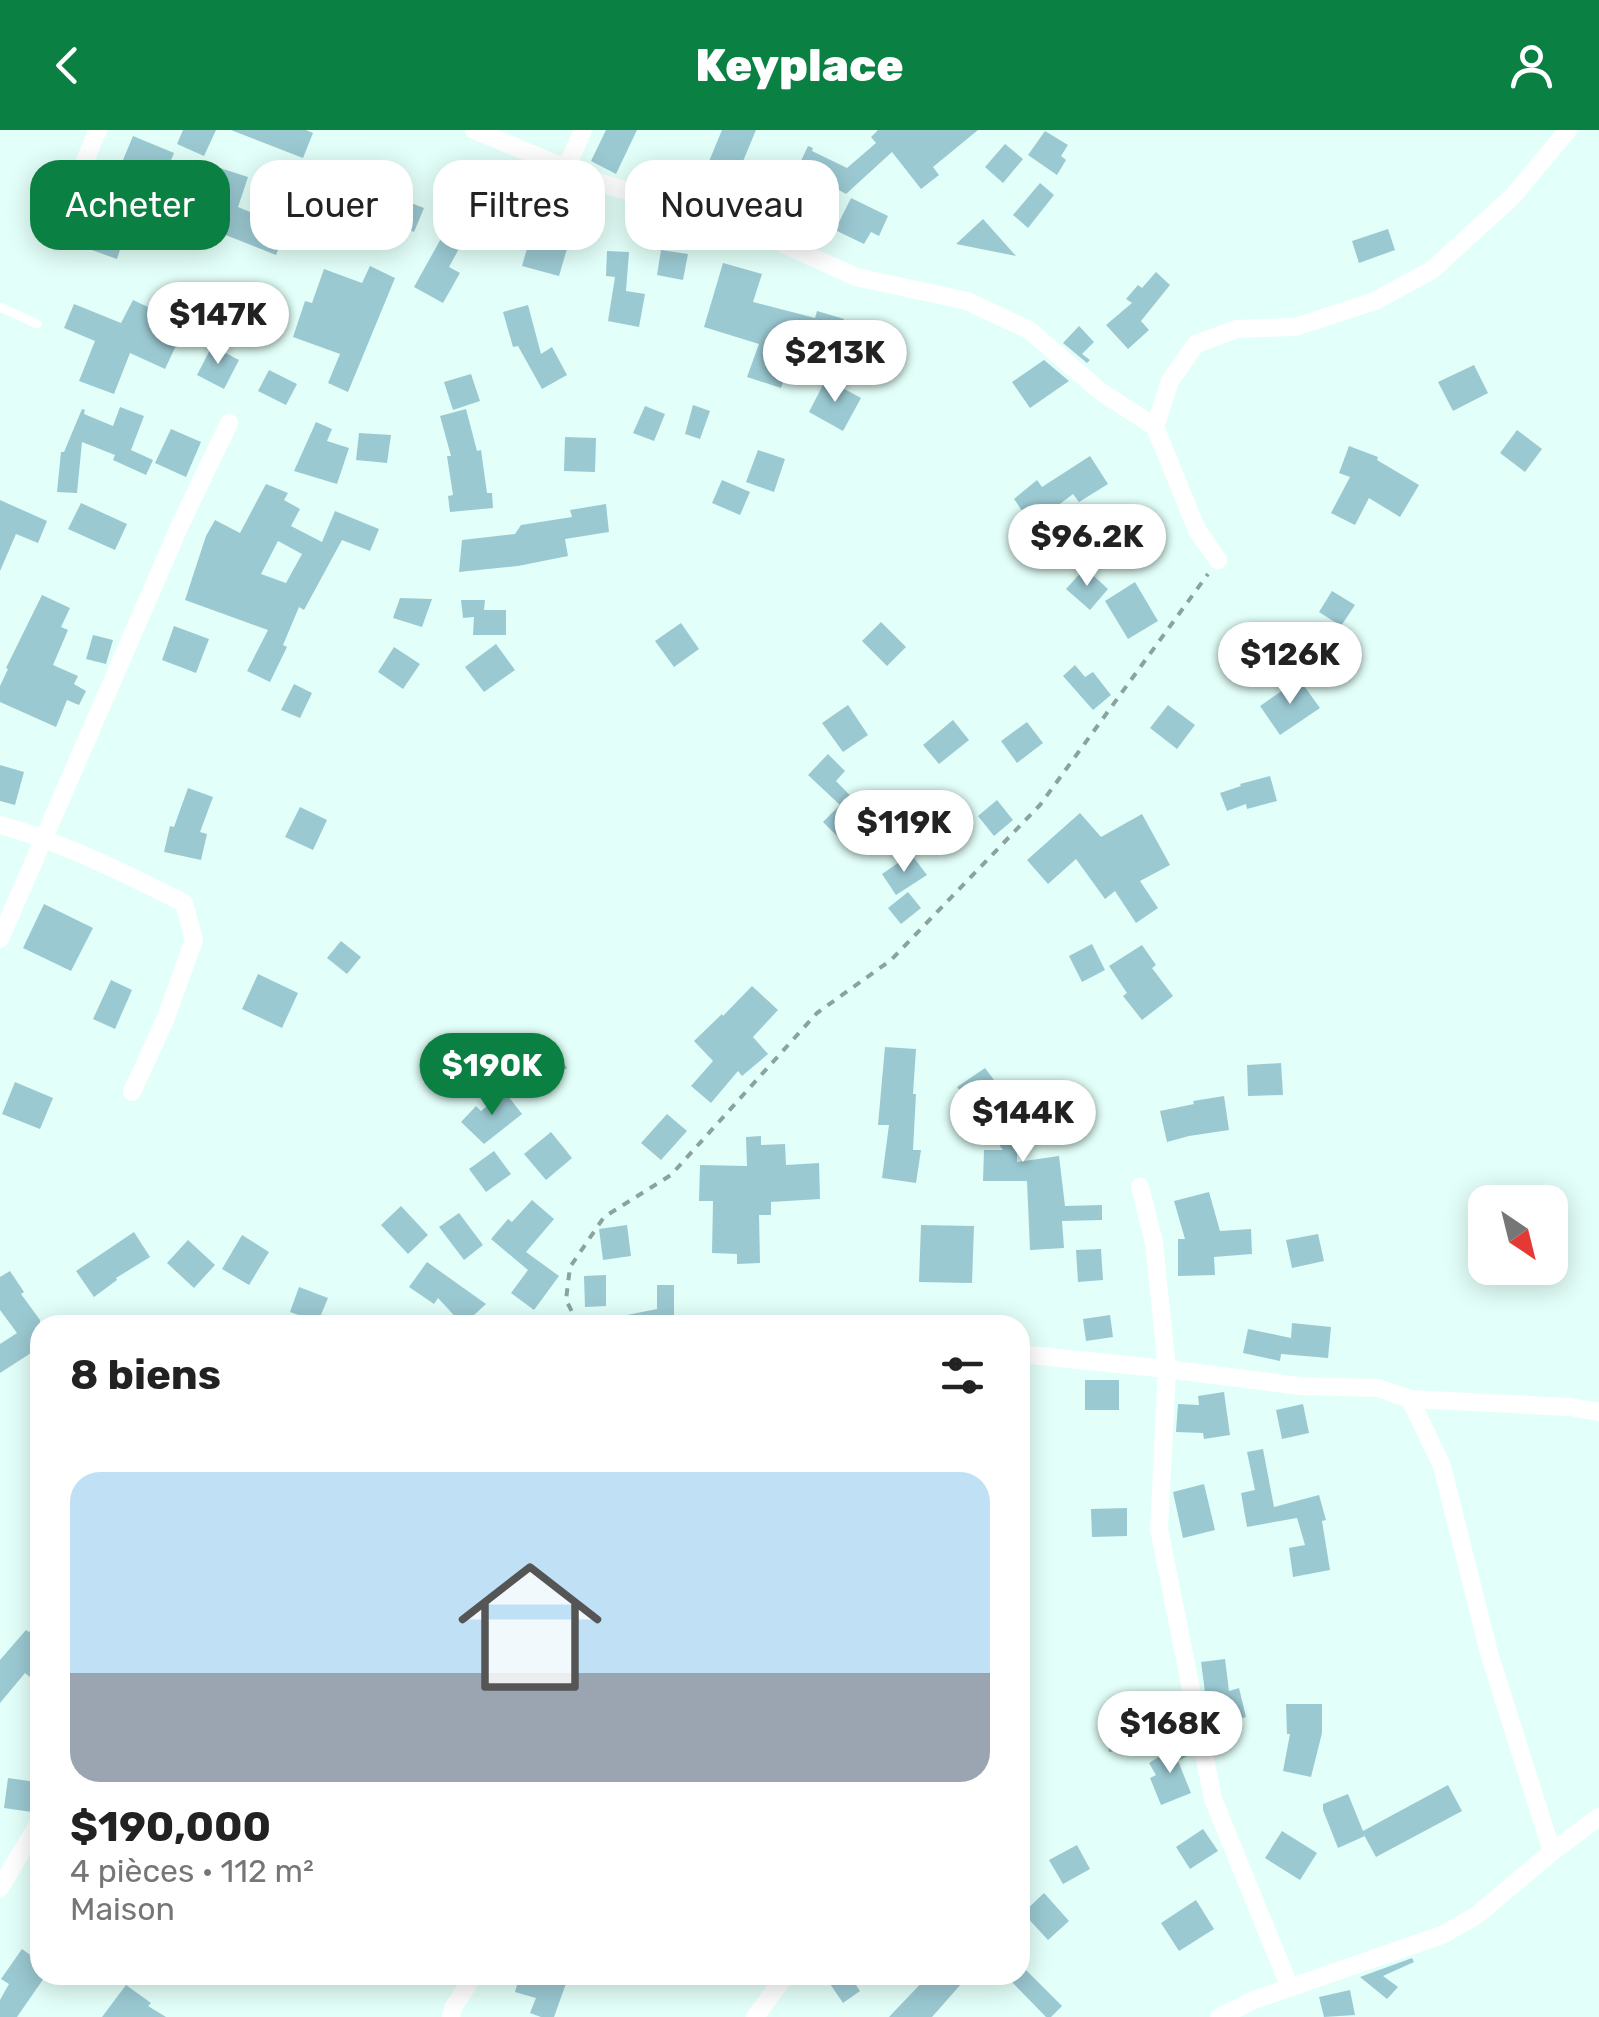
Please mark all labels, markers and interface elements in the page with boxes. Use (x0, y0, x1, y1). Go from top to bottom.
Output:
icon: back (40, 38, 95, 93)
icon: person (1504, 38, 1559, 93)
text: Keyplace (695, 39, 904, 92)
chip: Acheter (30, 160, 230, 250)
chip: Louer (250, 160, 413, 250)
chip: Filtres (433, 160, 605, 250)
chip: Nouveau (625, 160, 839, 250)
pin: $147K (148, 282, 288, 367)
text: $147K (169, 295, 267, 333)
pin: $213K (765, 320, 905, 405)
text: $213K (785, 333, 885, 371)
pin: $96.2K (1006, 504, 1168, 589)
text: $96.2K (1030, 517, 1144, 555)
pin: $126K (1220, 622, 1360, 707)
text: $126K (1240, 635, 1340, 673)
pin: $119K (834, 790, 974, 875)
text: $119K (857, 803, 951, 841)
pin: $190K (422, 1033, 562, 1118)
text: $190K (442, 1046, 542, 1084)
pin: $144K (953, 1080, 1093, 1165)
text: $144K (972, 1093, 1074, 1131)
north arrow (1468, 1185, 1568, 1285)
map controls (1468, 1185, 1568, 1285)
icon: filters (935, 1348, 990, 1403)
text: 8 biens (70, 1350, 221, 1400)
icon: home (440, 1537, 620, 1717)
pin: $168K (1100, 1691, 1240, 1776)
text: $168K (1120, 1704, 1221, 1742)
text: $190,000 (70, 1802, 271, 1852)
text: 4 pièces · 112 m² (70, 1852, 314, 1890)
text: Maison (70, 1890, 175, 1928)

